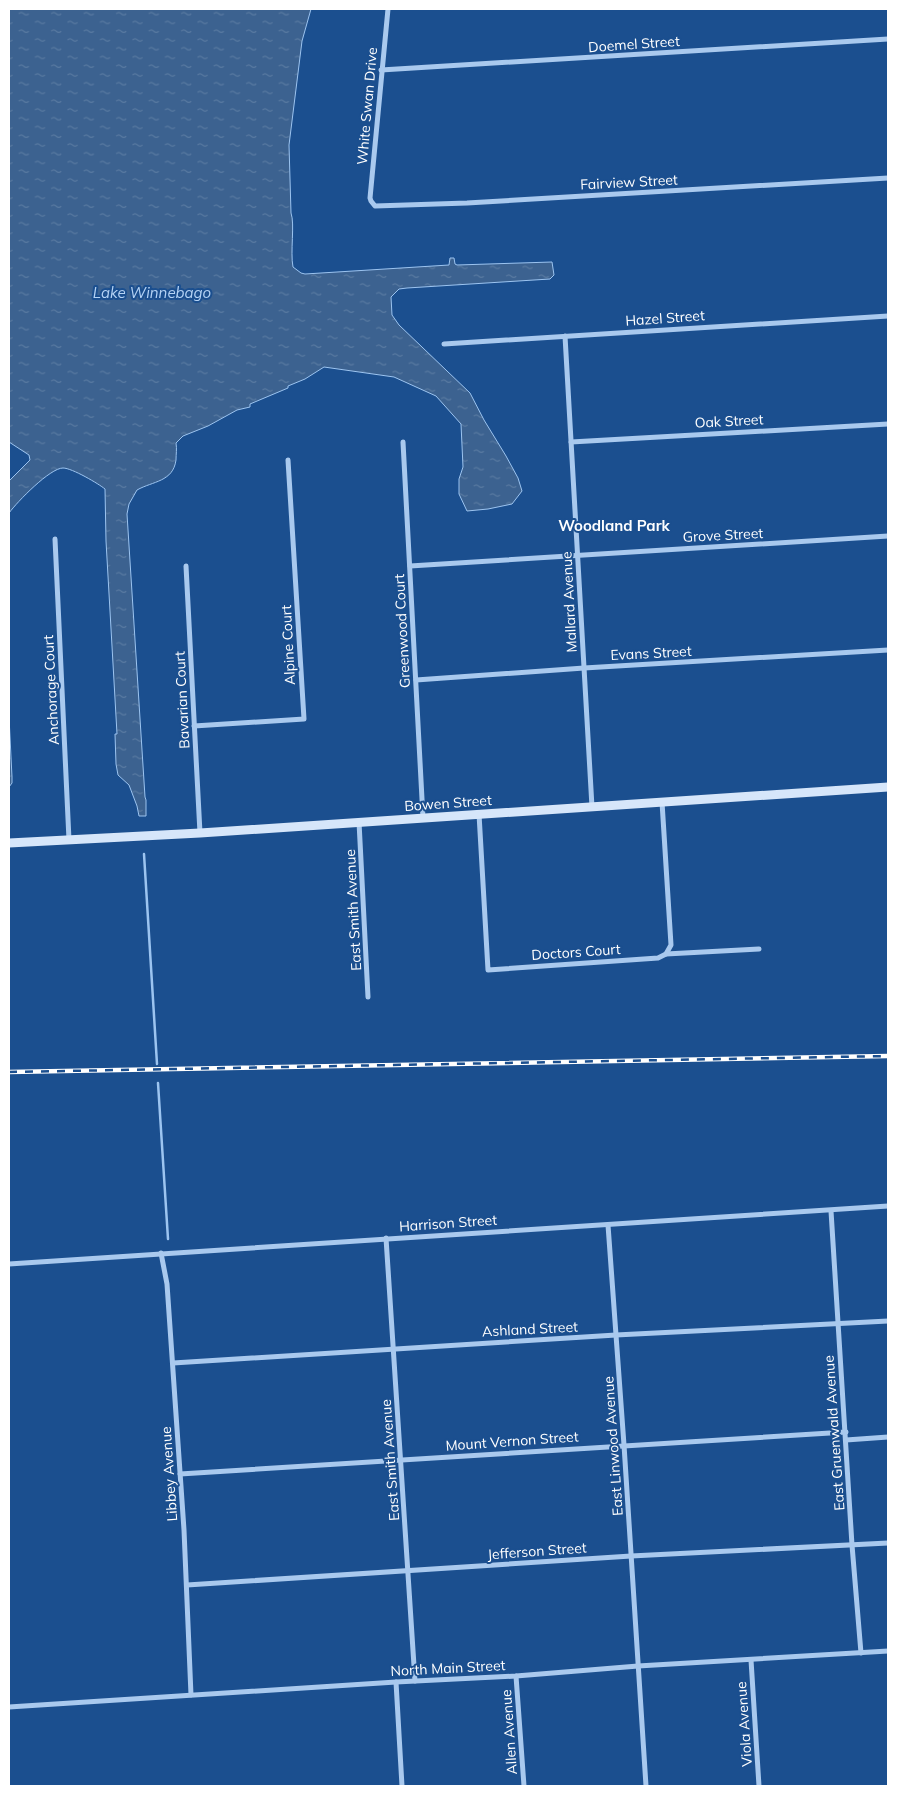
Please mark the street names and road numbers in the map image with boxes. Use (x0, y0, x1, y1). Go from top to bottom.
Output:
street label: Doemel Street (588, 32, 680, 56)
street label: White Swan Drive (353, 46, 381, 166)
street label: Fairview Street (580, 170, 678, 194)
street label: Hazel Street (625, 306, 705, 330)
street label: Oak Street (694, 410, 764, 432)
street label: Grove Street (682, 524, 764, 546)
street label: Mallard Avenue (557, 551, 581, 653)
street label: Greenwood Court (390, 573, 414, 689)
street label: Alpine Court (277, 604, 299, 686)
street label: Anchorage Court (39, 634, 63, 746)
street label: Evans Street (610, 642, 692, 664)
street label: Bavarian Court (170, 651, 194, 749)
street label: Bowen Street (404, 791, 492, 815)
street label: East Smith Avenue (341, 849, 365, 971)
street label: Doctors Court (531, 940, 621, 964)
street label: Harrison Street (398, 1211, 498, 1235)
street label: Ashland Street (482, 1317, 579, 1341)
street label: East Gruenwald Avenue (820, 1355, 848, 1511)
street label: East Linwood Avenue (599, 1376, 627, 1516)
street label: East Smith Avenue (377, 1399, 403, 1521)
street label: Libbey Avenue (157, 1426, 181, 1522)
street label: Mount Vernon Street (445, 1427, 579, 1455)
street label: Jefferson Street (487, 1539, 587, 1563)
street label: North Main Street (390, 1656, 506, 1680)
street label: Viola Avenue (732, 1681, 756, 1767)
street label: Allen Avenue (497, 1689, 521, 1775)

